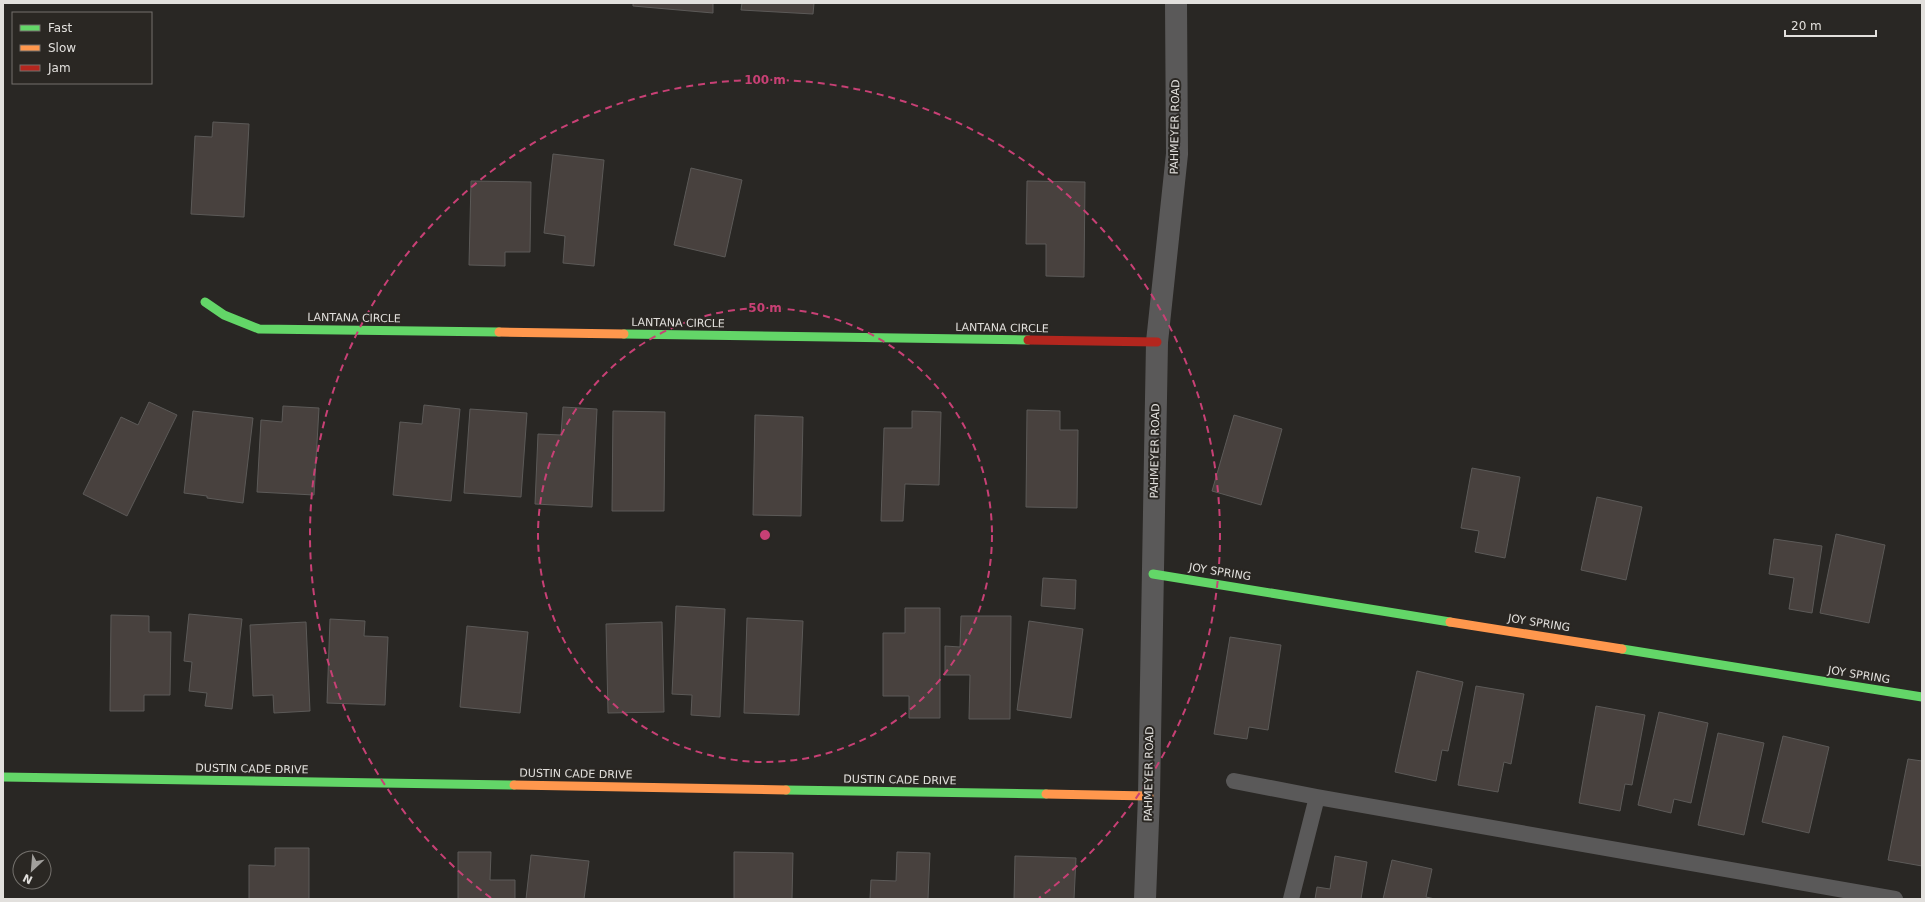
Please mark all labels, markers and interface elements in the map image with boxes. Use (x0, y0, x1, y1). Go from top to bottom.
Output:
legend (12, 12, 152, 84)
scale bar (1785, 12, 1876, 38)
text: 20 m (1791, 19, 1822, 33)
text: Fast (48, 21, 72, 35)
text: Slow (48, 41, 76, 55)
text: Jam (47, 61, 71, 75)
text: 100 m (744, 73, 786, 87)
street label: PAHMEYER ROAD (1168, 79, 1182, 175)
text: 50 m (748, 301, 782, 315)
street label: LANTANA CIRCLE (307, 311, 401, 325)
street label: LANTANA CIRCLE (631, 316, 725, 330)
street label: LANTANA CIRCLE (955, 321, 1049, 335)
street label: PAHMEYER ROAD (1148, 403, 1162, 499)
centre of rings (758, 528, 772, 542)
street label: JOY SPRING (1187, 561, 1252, 583)
street label: JOY SPRING (1506, 612, 1571, 634)
street label: JOY SPRING (1826, 664, 1891, 686)
street label: PAHMEYER ROAD (1142, 726, 1156, 822)
street label: DUSTIN CADE DRIVE (195, 762, 309, 776)
street label: DUSTIN CADE DRIVE (519, 767, 633, 781)
street label: DUSTIN CADE DRIVE (843, 773, 957, 787)
north arrow (12, 850, 52, 890)
text: N (21, 871, 35, 886)

